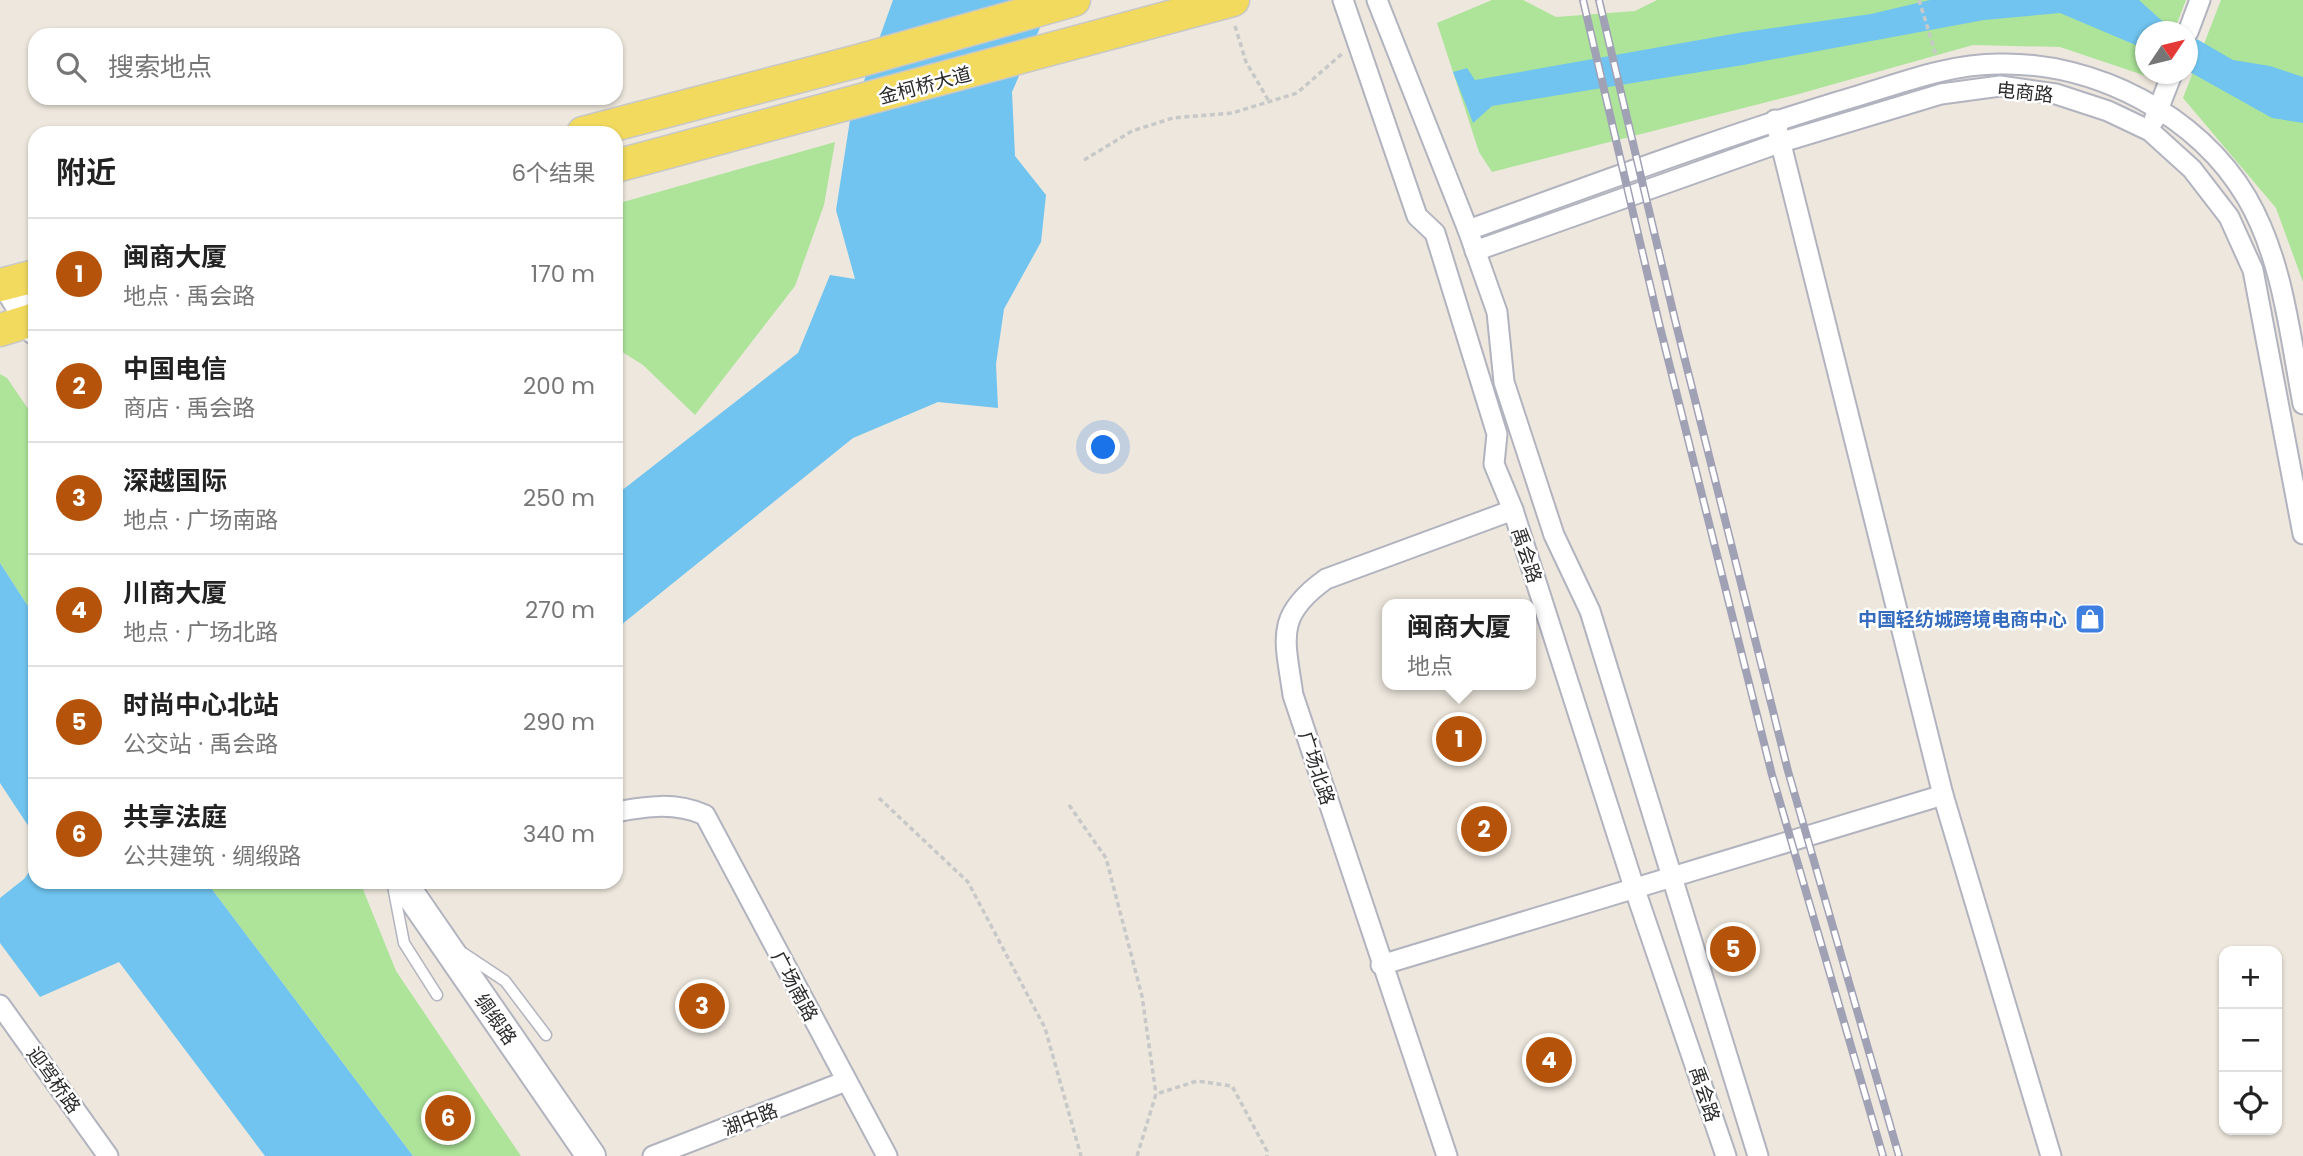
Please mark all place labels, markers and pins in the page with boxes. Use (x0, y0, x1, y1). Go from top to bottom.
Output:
shop icon: 中国轻纺城跨境电商中心 (2073, 602, 2107, 636)
place label: 中国轻纺城跨境电商中心 (1858, 606, 2067, 633)
pin: 1 (1436, 713, 1482, 765)
pin: 2 (1461, 803, 1507, 855)
pin: 5 (1710, 923, 1756, 975)
pin: 3 (679, 980, 725, 1032)
pin: 4 (1526, 1034, 1572, 1086)
pin: 6 (425, 1092, 471, 1144)

